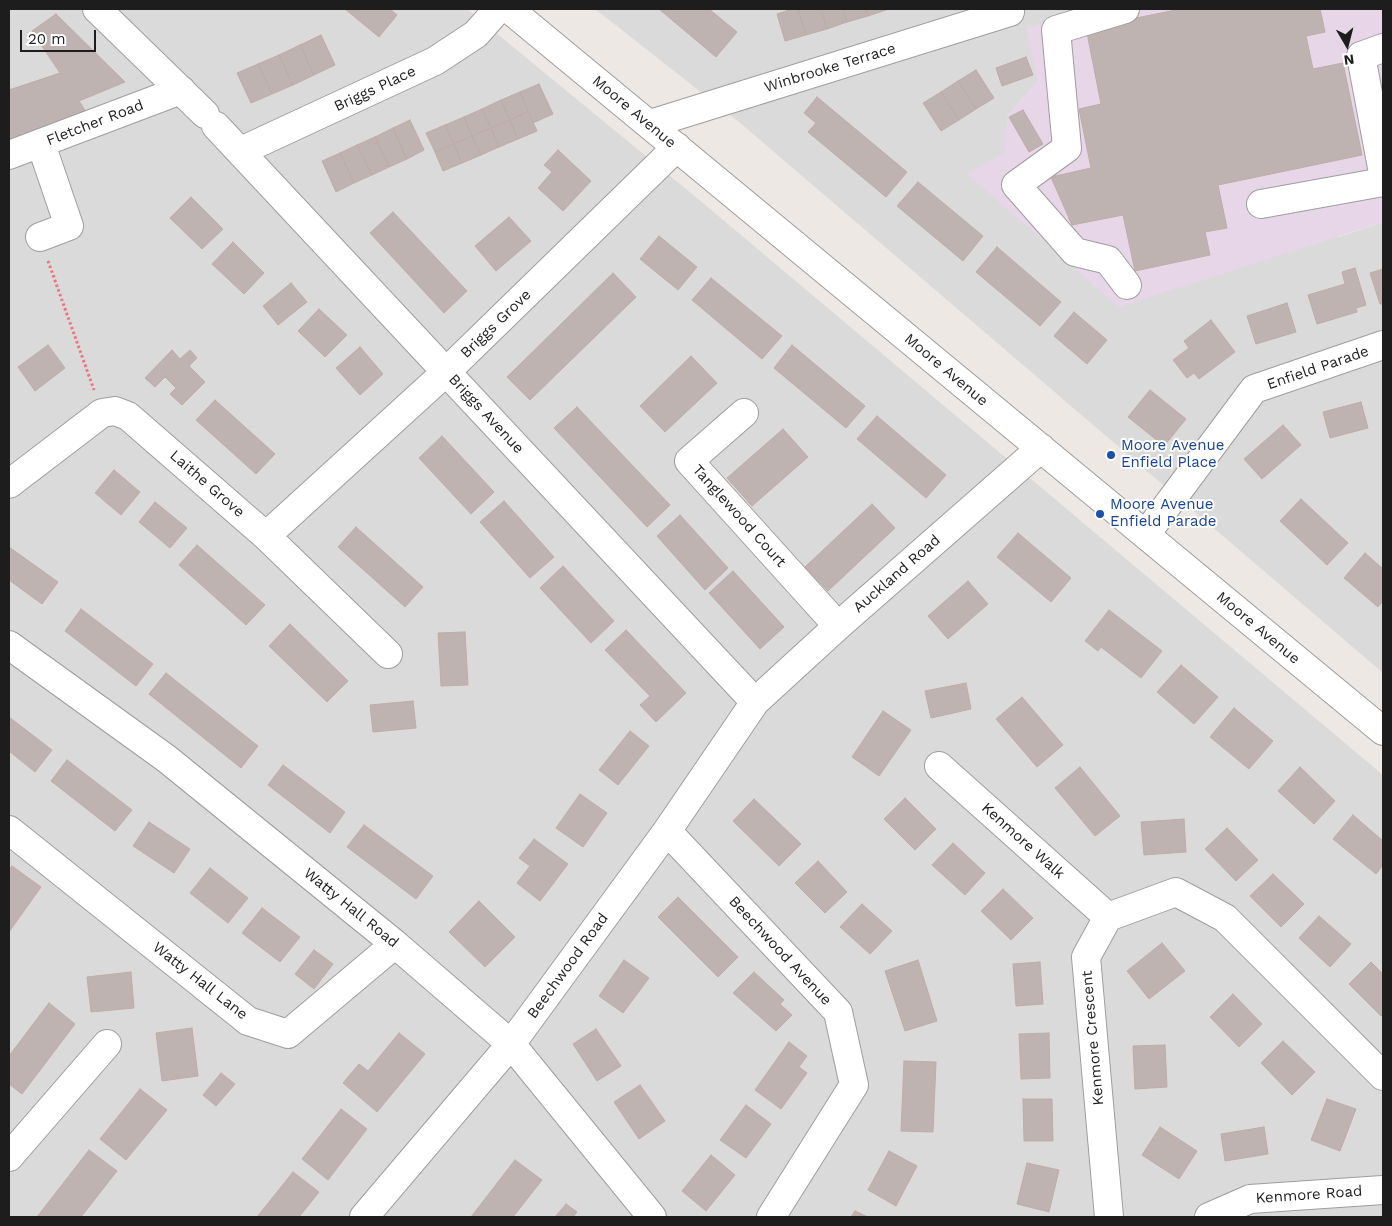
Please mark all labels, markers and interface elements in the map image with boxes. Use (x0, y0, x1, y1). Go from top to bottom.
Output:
scale bar (22, 20, 99, 52)
north arrow (1322, 20, 1372, 70)
text: 20 m (28, 30, 66, 48)
street label: Winbrooke Terrace (762, 39, 898, 97)
text: N (1343, 51, 1355, 68)
street label: Briggs Place (331, 62, 419, 116)
street label: Moore Avenue (589, 72, 679, 152)
street label: Fletcher Road (44, 96, 146, 150)
street label: Briggs Grove (457, 286, 535, 362)
street label: Moore Avenue (901, 330, 991, 410)
street label: Enfield Parade (1265, 342, 1371, 394)
street label: Briggs Avenue (445, 371, 527, 457)
place label: Moore Avenue Enfield Place (1121, 437, 1224, 472)
street label: Laithe Grove (166, 447, 248, 521)
marker: Moore Avenue Enfield Place (1105, 449, 1117, 461)
street label: Tanglewood Court (688, 461, 790, 571)
place label: Moore Avenue Enfield Parade (1110, 496, 1216, 531)
marker: Moore Avenue Enfield Parade (1094, 508, 1106, 520)
street label: Auckland Road (850, 531, 944, 617)
street label: Moore Avenue (1213, 588, 1303, 668)
street label: Kenmore Walk (978, 799, 1068, 883)
street label: Watty Hall Road (300, 864, 402, 952)
street label: Beechwood Avenue (725, 893, 835, 1009)
street label: Beechwood Road (524, 910, 612, 1022)
street label: Watty Hall Lane (149, 938, 251, 1024)
street label: Kenmore Crescent (1078, 970, 1108, 1106)
street label: Kenmore Road (1255, 1182, 1363, 1208)

